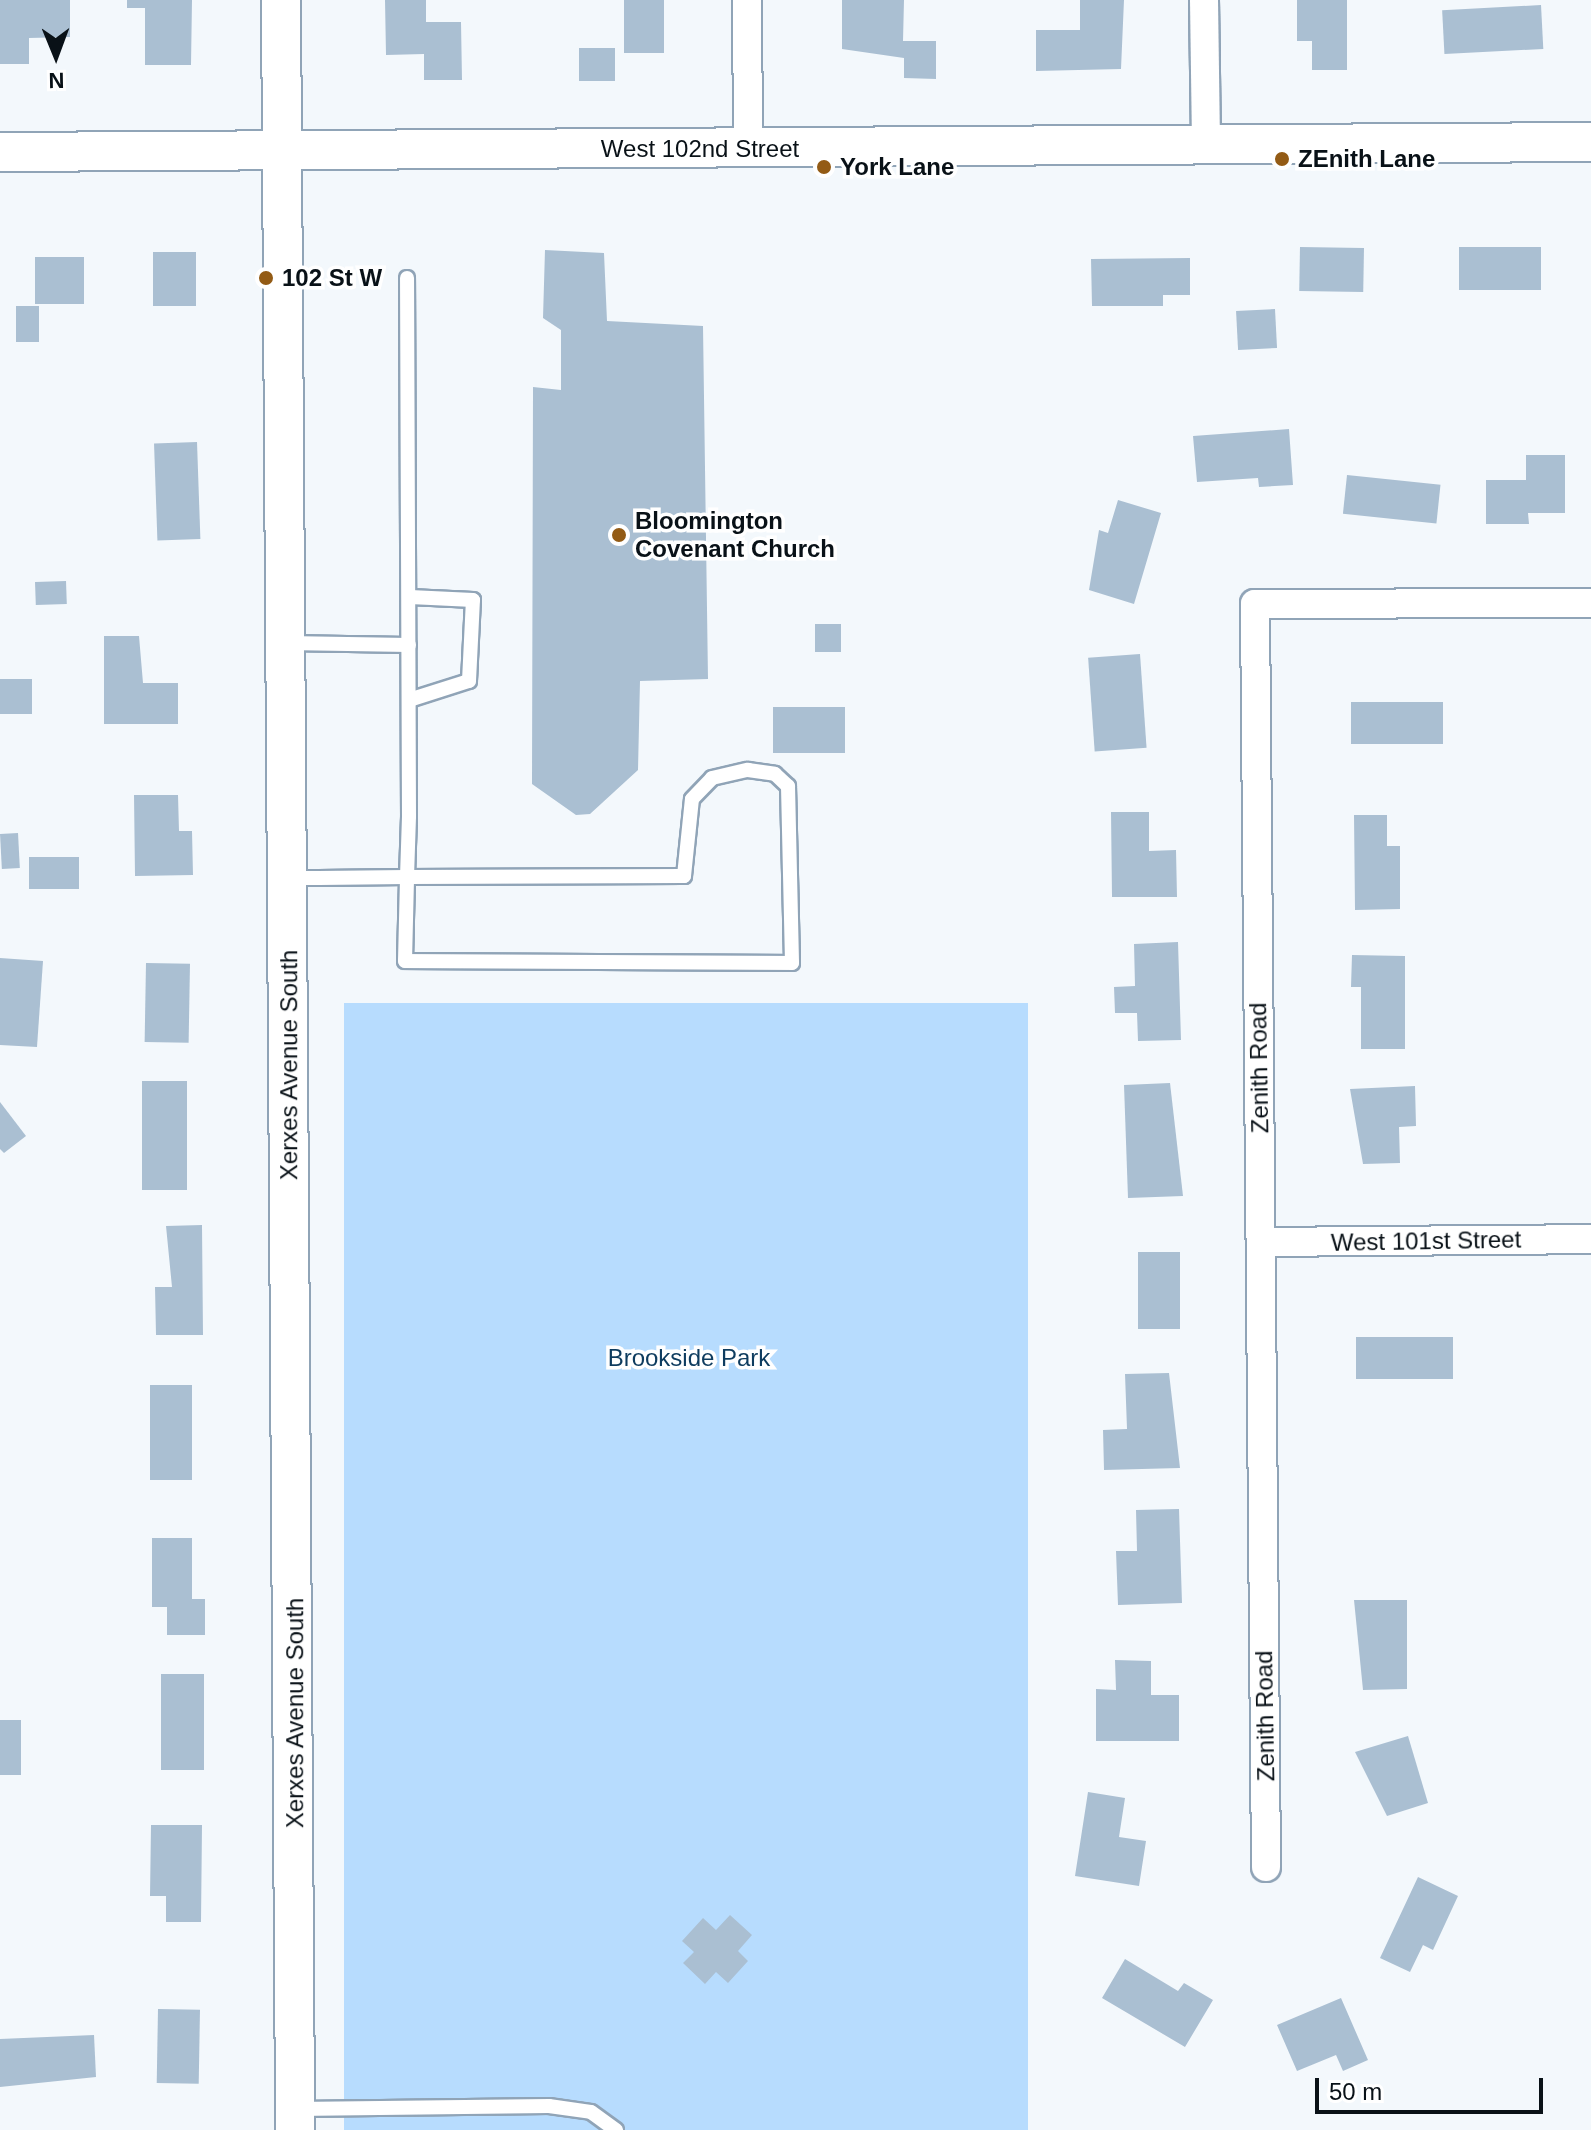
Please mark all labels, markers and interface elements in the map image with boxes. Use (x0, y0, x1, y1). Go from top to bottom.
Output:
north arrow (16, 16, 96, 96)
text: N (48, 68, 65, 93)
street label: West 102nd Street (601, 135, 799, 163)
place label: ZEnith Lane (1298, 145, 1435, 173)
marker: ZEnith Lane (1273, 150, 1291, 168)
place label: York Lane (840, 153, 954, 181)
marker: York Lane (815, 158, 833, 176)
place label: 102 St W (282, 264, 382, 292)
marker: 102 St W (257, 269, 275, 287)
place label: Bloomington Covenant Church (635, 507, 835, 563)
marker: Bloomington Covenant Church (610, 526, 628, 544)
street label: Xerxes Avenue South (275, 949, 303, 1181)
street label: Zenith Road (1243, 1002, 1275, 1134)
street label: West 101st Street (1331, 1225, 1521, 1257)
park label: Brookside Park (608, 1344, 770, 1372)
street label: Xerxes Avenue South (281, 1597, 309, 1829)
street label: Zenith Road (1249, 1650, 1281, 1782)
scale bar (1319, 2062, 1547, 2112)
text: 50 m (1329, 2078, 1382, 2105)

